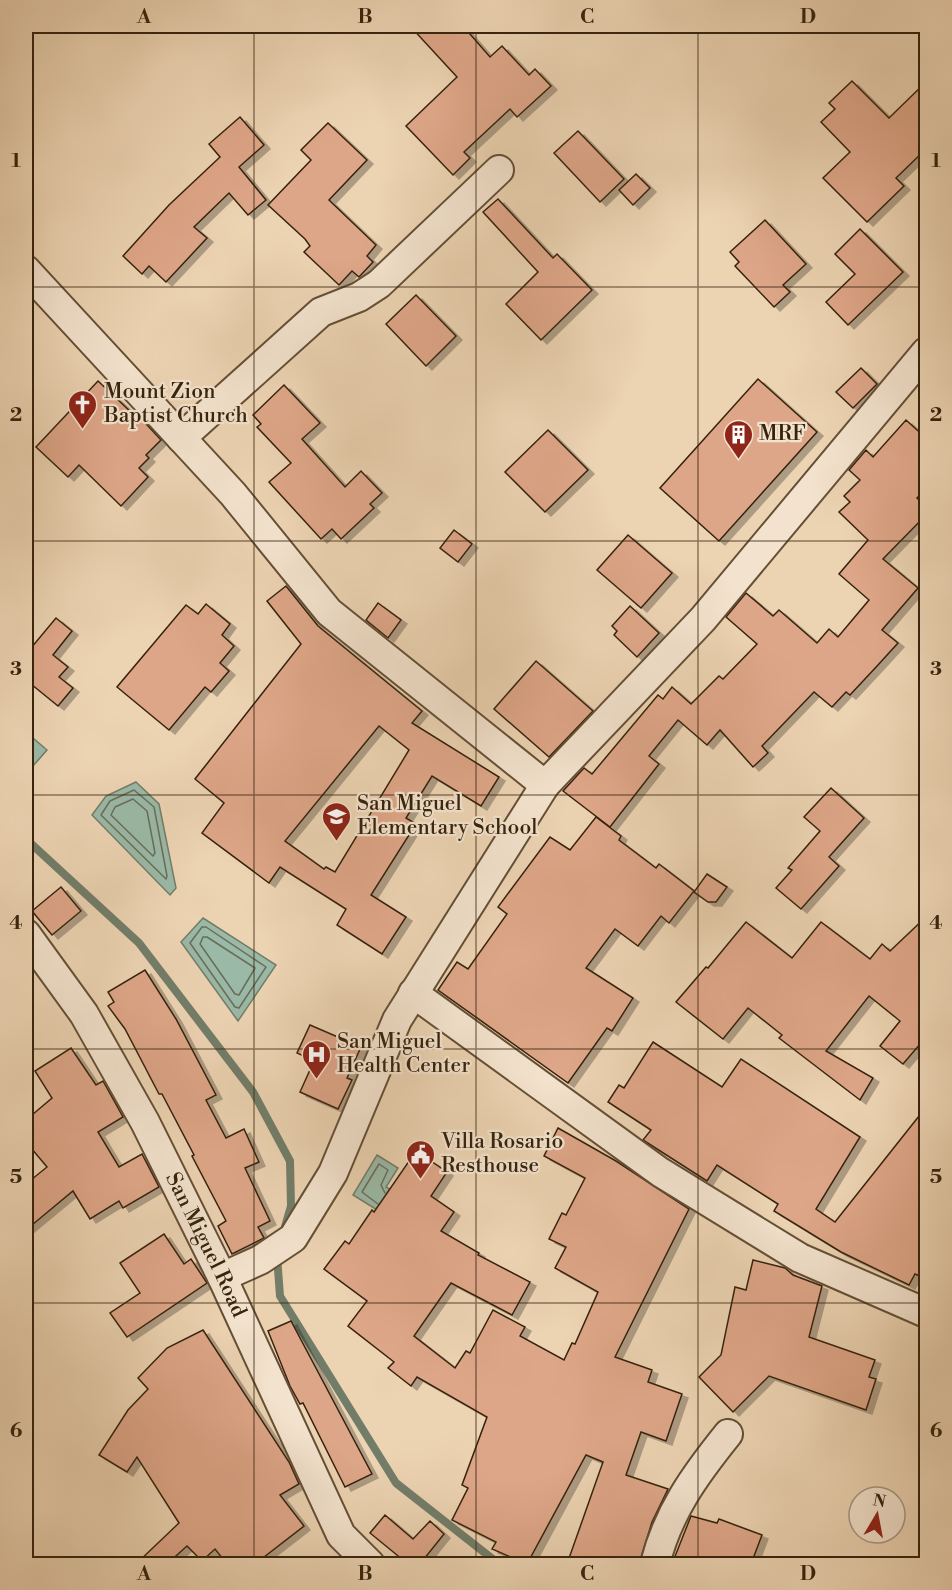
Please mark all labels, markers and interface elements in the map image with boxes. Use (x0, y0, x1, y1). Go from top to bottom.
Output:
text: A (136, 5, 152, 30)
text: B (357, 5, 373, 30)
text: C (580, 5, 594, 30)
text: D (800, 5, 816, 30)
text: 1 (11, 149, 21, 174)
text: 1 (931, 149, 941, 174)
place label: Mount Zion Baptist Church (103, 379, 248, 429)
church icon: Mount Zion Baptist Church (67, 388, 99, 430)
text: 2 (10, 403, 22, 428)
text: 2 (930, 403, 942, 428)
building icon: MRF (722, 418, 754, 460)
place label: MRF (759, 421, 806, 447)
text: 3 (10, 657, 22, 682)
text: 3 (930, 657, 942, 682)
place label: San Miguel Elementary School (357, 791, 537, 841)
school or university icon: San Miguel Elementary School (320, 800, 352, 842)
text: 4 (9, 911, 23, 936)
text: 4 (929, 911, 943, 936)
place label: San Miguel Health Center (337, 1029, 470, 1079)
hospital icon: San Miguel Health Center (300, 1038, 332, 1080)
place label: Villa Rosario Resthouse (440, 1129, 563, 1179)
public building icon: Villa Rosario Resthouse (404, 1138, 436, 1180)
text: 5 (10, 1165, 22, 1190)
text: 5 (930, 1165, 942, 1190)
street label: San Miguel Road (159, 1168, 252, 1322)
text: 6 (10, 1419, 23, 1444)
text: 6 (930, 1419, 943, 1444)
north arrow (847, 1485, 907, 1545)
text: N (871, 1490, 888, 1512)
text: A (136, 1562, 152, 1587)
text: B (357, 1562, 373, 1587)
text: C (580, 1562, 594, 1587)
text: D (800, 1562, 816, 1587)

